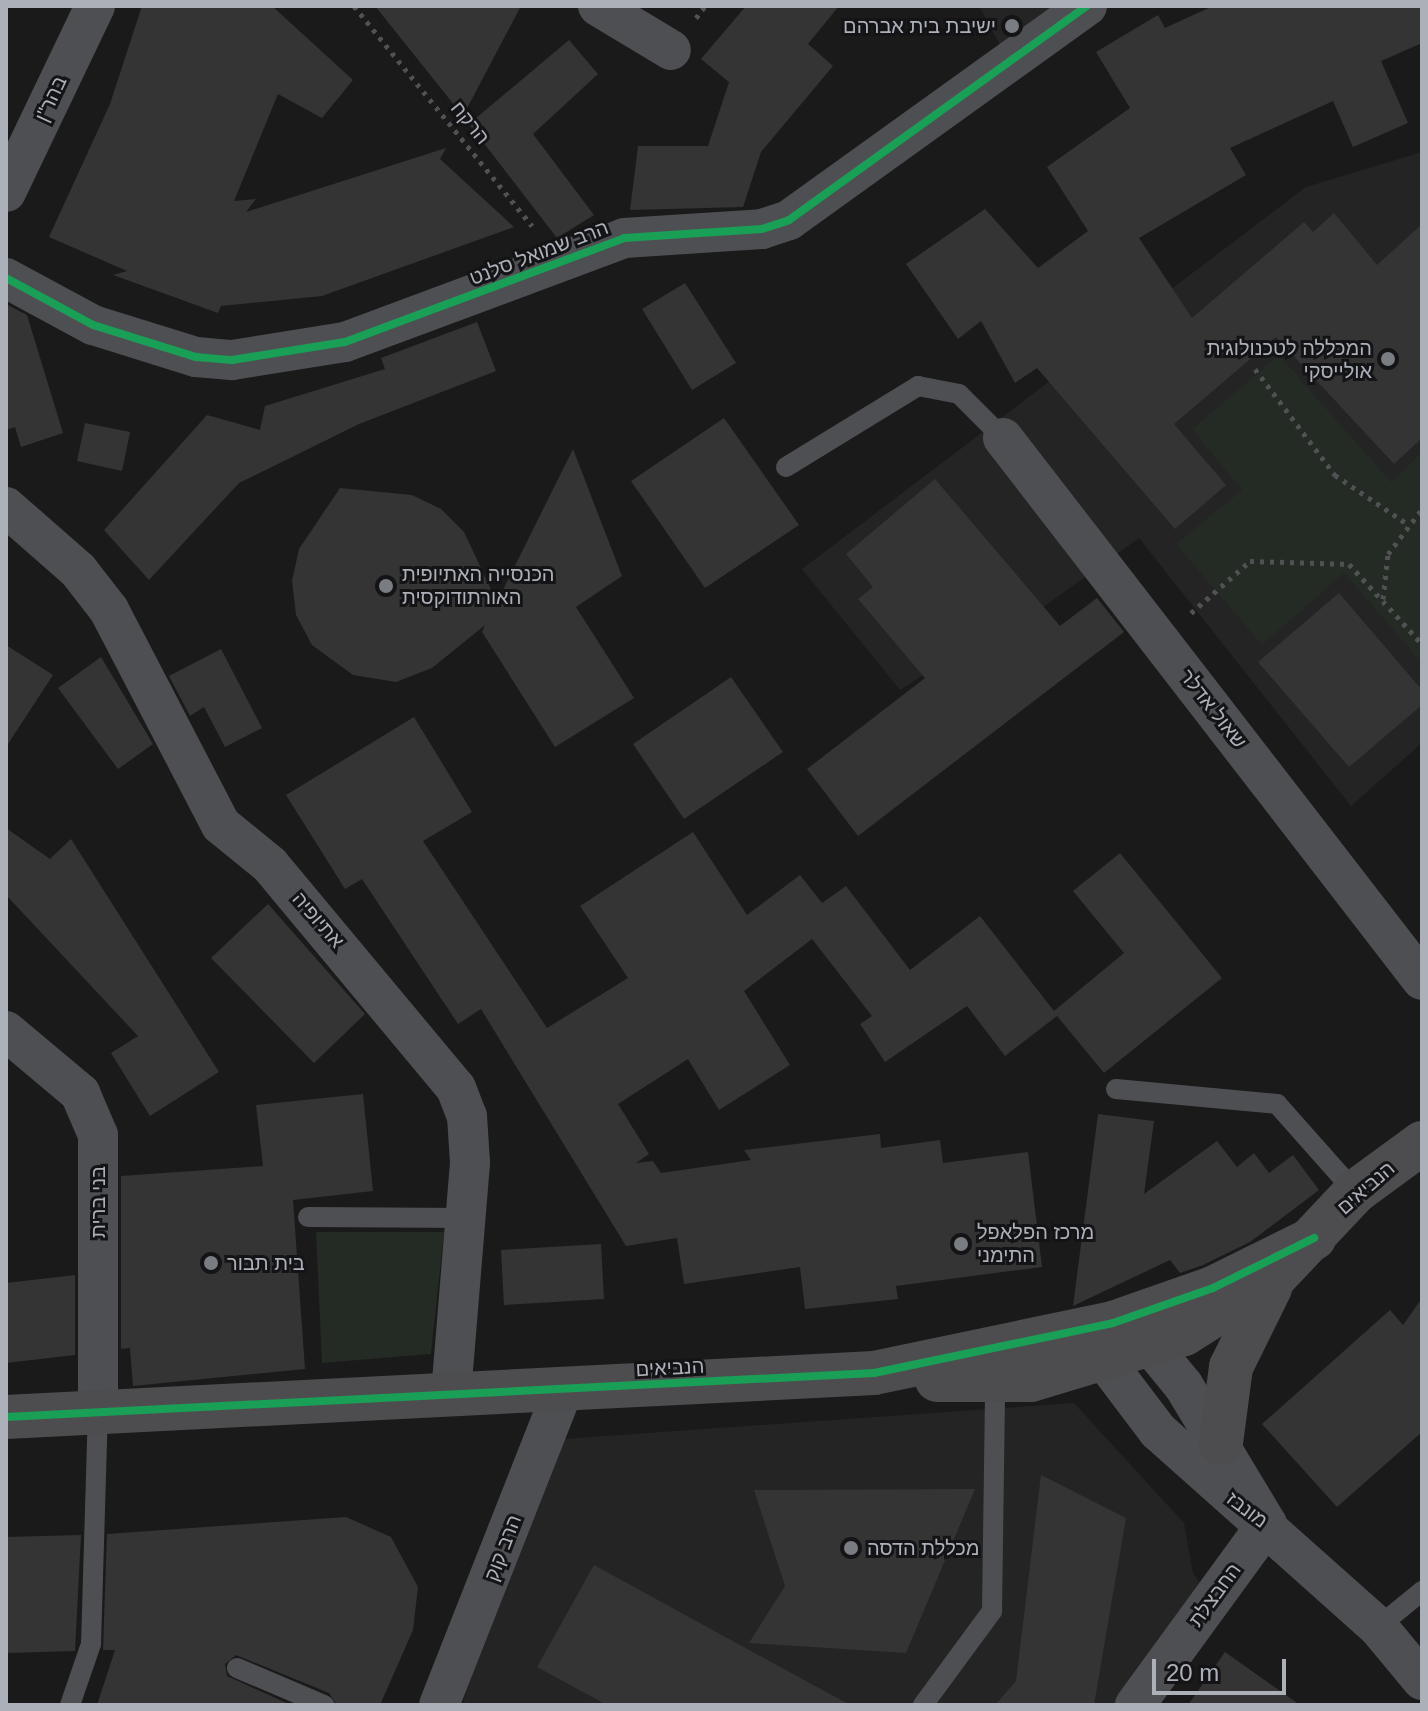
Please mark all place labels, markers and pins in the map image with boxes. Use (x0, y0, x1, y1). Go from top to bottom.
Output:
place label: ישיבת בית אברהם (843, 14, 996, 38)
marker: ישיבת בית אברהם (1003, 17, 1021, 35)
place label: המכללה לטכנולוגית אולייסקי (1207, 336, 1372, 383)
marker: המכללה לטכנולוגית אולייסקי (1379, 350, 1397, 368)
place label: הכנסייה האתיופית האורתודוקסית (402, 562, 555, 609)
marker: הכנסייה האתיופית האורתודוקסית (377, 577, 395, 595)
place label: מרכז הפלאפל התימני (977, 1220, 1094, 1267)
marker: מרכז הפלאפל התימני (952, 1235, 970, 1253)
place label: בית תבור (227, 1251, 305, 1275)
marker: בית תבור (202, 1254, 220, 1272)
place label: מכללת הדסה (867, 1536, 980, 1560)
marker: מכללת הדסה (842, 1539, 860, 1557)

